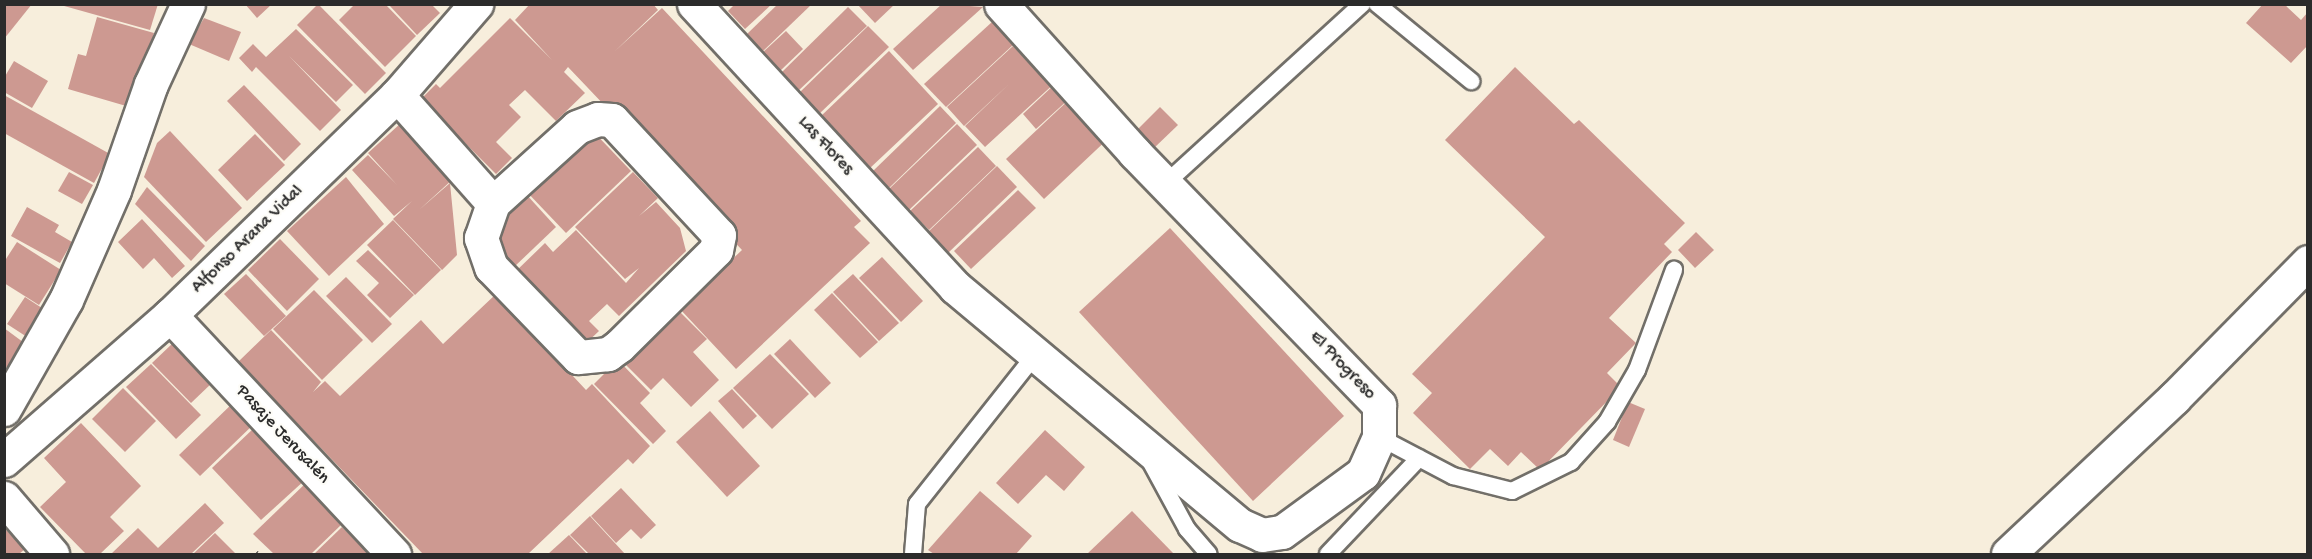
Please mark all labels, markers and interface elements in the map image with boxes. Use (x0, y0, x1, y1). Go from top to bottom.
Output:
street label: Las Flores (792, 112, 858, 180)
street label: Alfonso Arana Vidal (188, 181, 308, 299)
street label: El Progreso (1304, 327, 1380, 405)
street label: Pasaje Jerusalén (231, 381, 333, 489)

